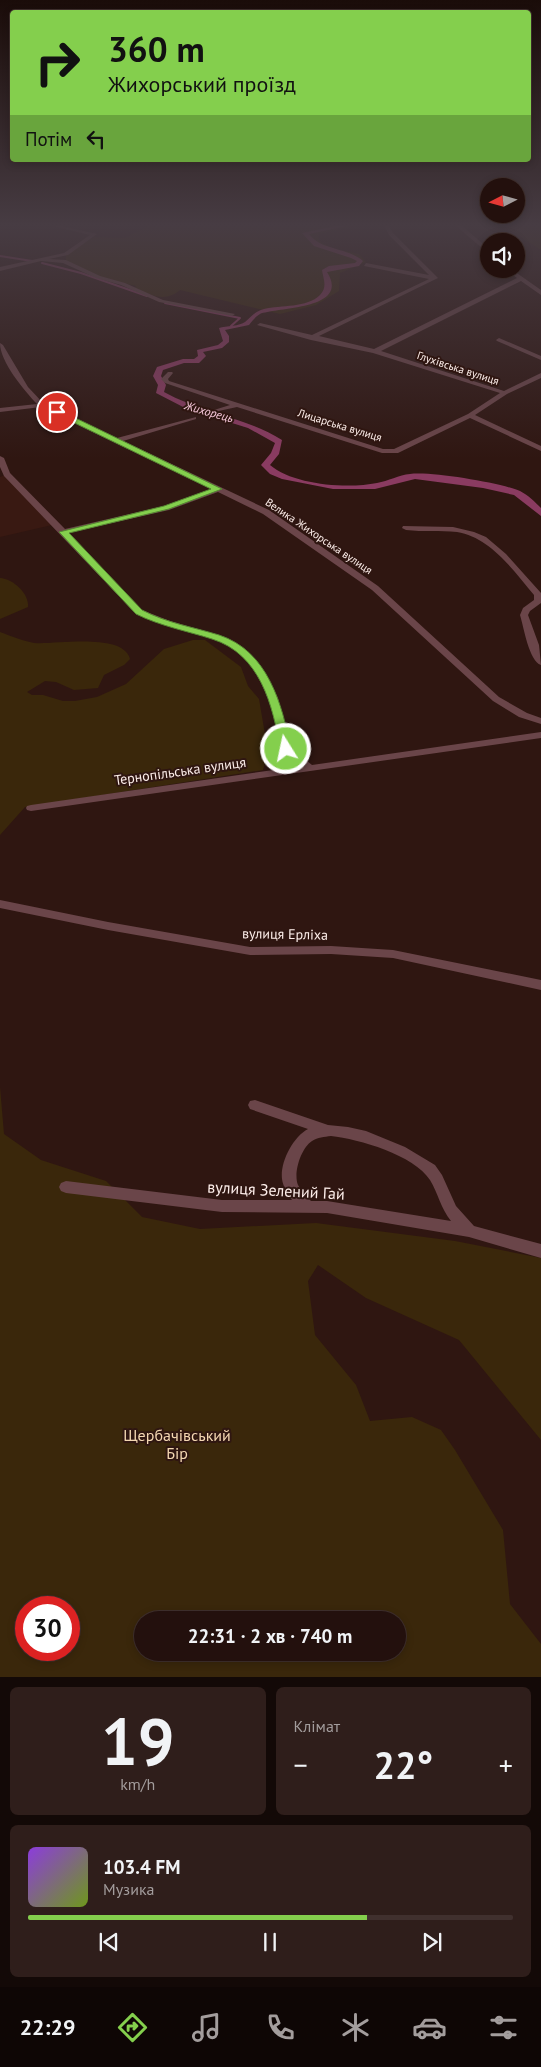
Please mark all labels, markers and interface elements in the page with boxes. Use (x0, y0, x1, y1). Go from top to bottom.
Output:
text: 360 m (108, 26, 205, 72)
icon: right (25, 30, 90, 95)
text: Жихорський проїзд (108, 70, 296, 98)
icon: left (82, 125, 110, 153)
text: Потім (25, 127, 72, 151)
north arrow (480, 178, 525, 222)
map controls (480, 178, 525, 278)
button: sound (480, 233, 525, 278)
street label: Глухівська вулиця (415, 348, 501, 388)
pin (36, 391, 78, 433)
water label: Жихорець (182, 397, 235, 426)
icon: arrive (43, 398, 71, 426)
street label: Лицарська вулиця (295, 405, 384, 444)
street label: Велика Жихорська вулиця (263, 495, 375, 577)
position arrow (259, 722, 311, 774)
street label: Тернопільська вулиця (113, 753, 247, 789)
street label: вулиця Ерліха (242, 924, 328, 944)
street label: вулиця Зелений Гай (207, 1176, 345, 1204)
park label: Щербачівський Бір (123, 1425, 231, 1463)
speed limit sign: 30 (15, 1596, 80, 1661)
text: 22:31 · 2 хв · 740 m (188, 1624, 352, 1648)
text: 19 (101, 1699, 175, 1783)
text: Клімат (294, 1716, 340, 1736)
text: 22° (373, 1740, 433, 1789)
text: − (294, 1746, 308, 1783)
text: + (499, 1746, 513, 1783)
text: km/h (120, 1774, 155, 1794)
text: 103.4 FM (103, 1855, 180, 1879)
text: Музика (103, 1879, 155, 1899)
icon: previous (95, 1928, 123, 1956)
icon: pause (256, 1928, 284, 1956)
icon: next (418, 1928, 446, 1956)
icon: directions (115, 2010, 150, 2045)
icon: music (189, 2010, 224, 2045)
icon: phone (263, 2010, 298, 2045)
icon: climate (338, 2010, 373, 2045)
icon: car (412, 2010, 447, 2045)
icon: filters (486, 2010, 521, 2045)
text: 22:29 (20, 2013, 75, 2041)

